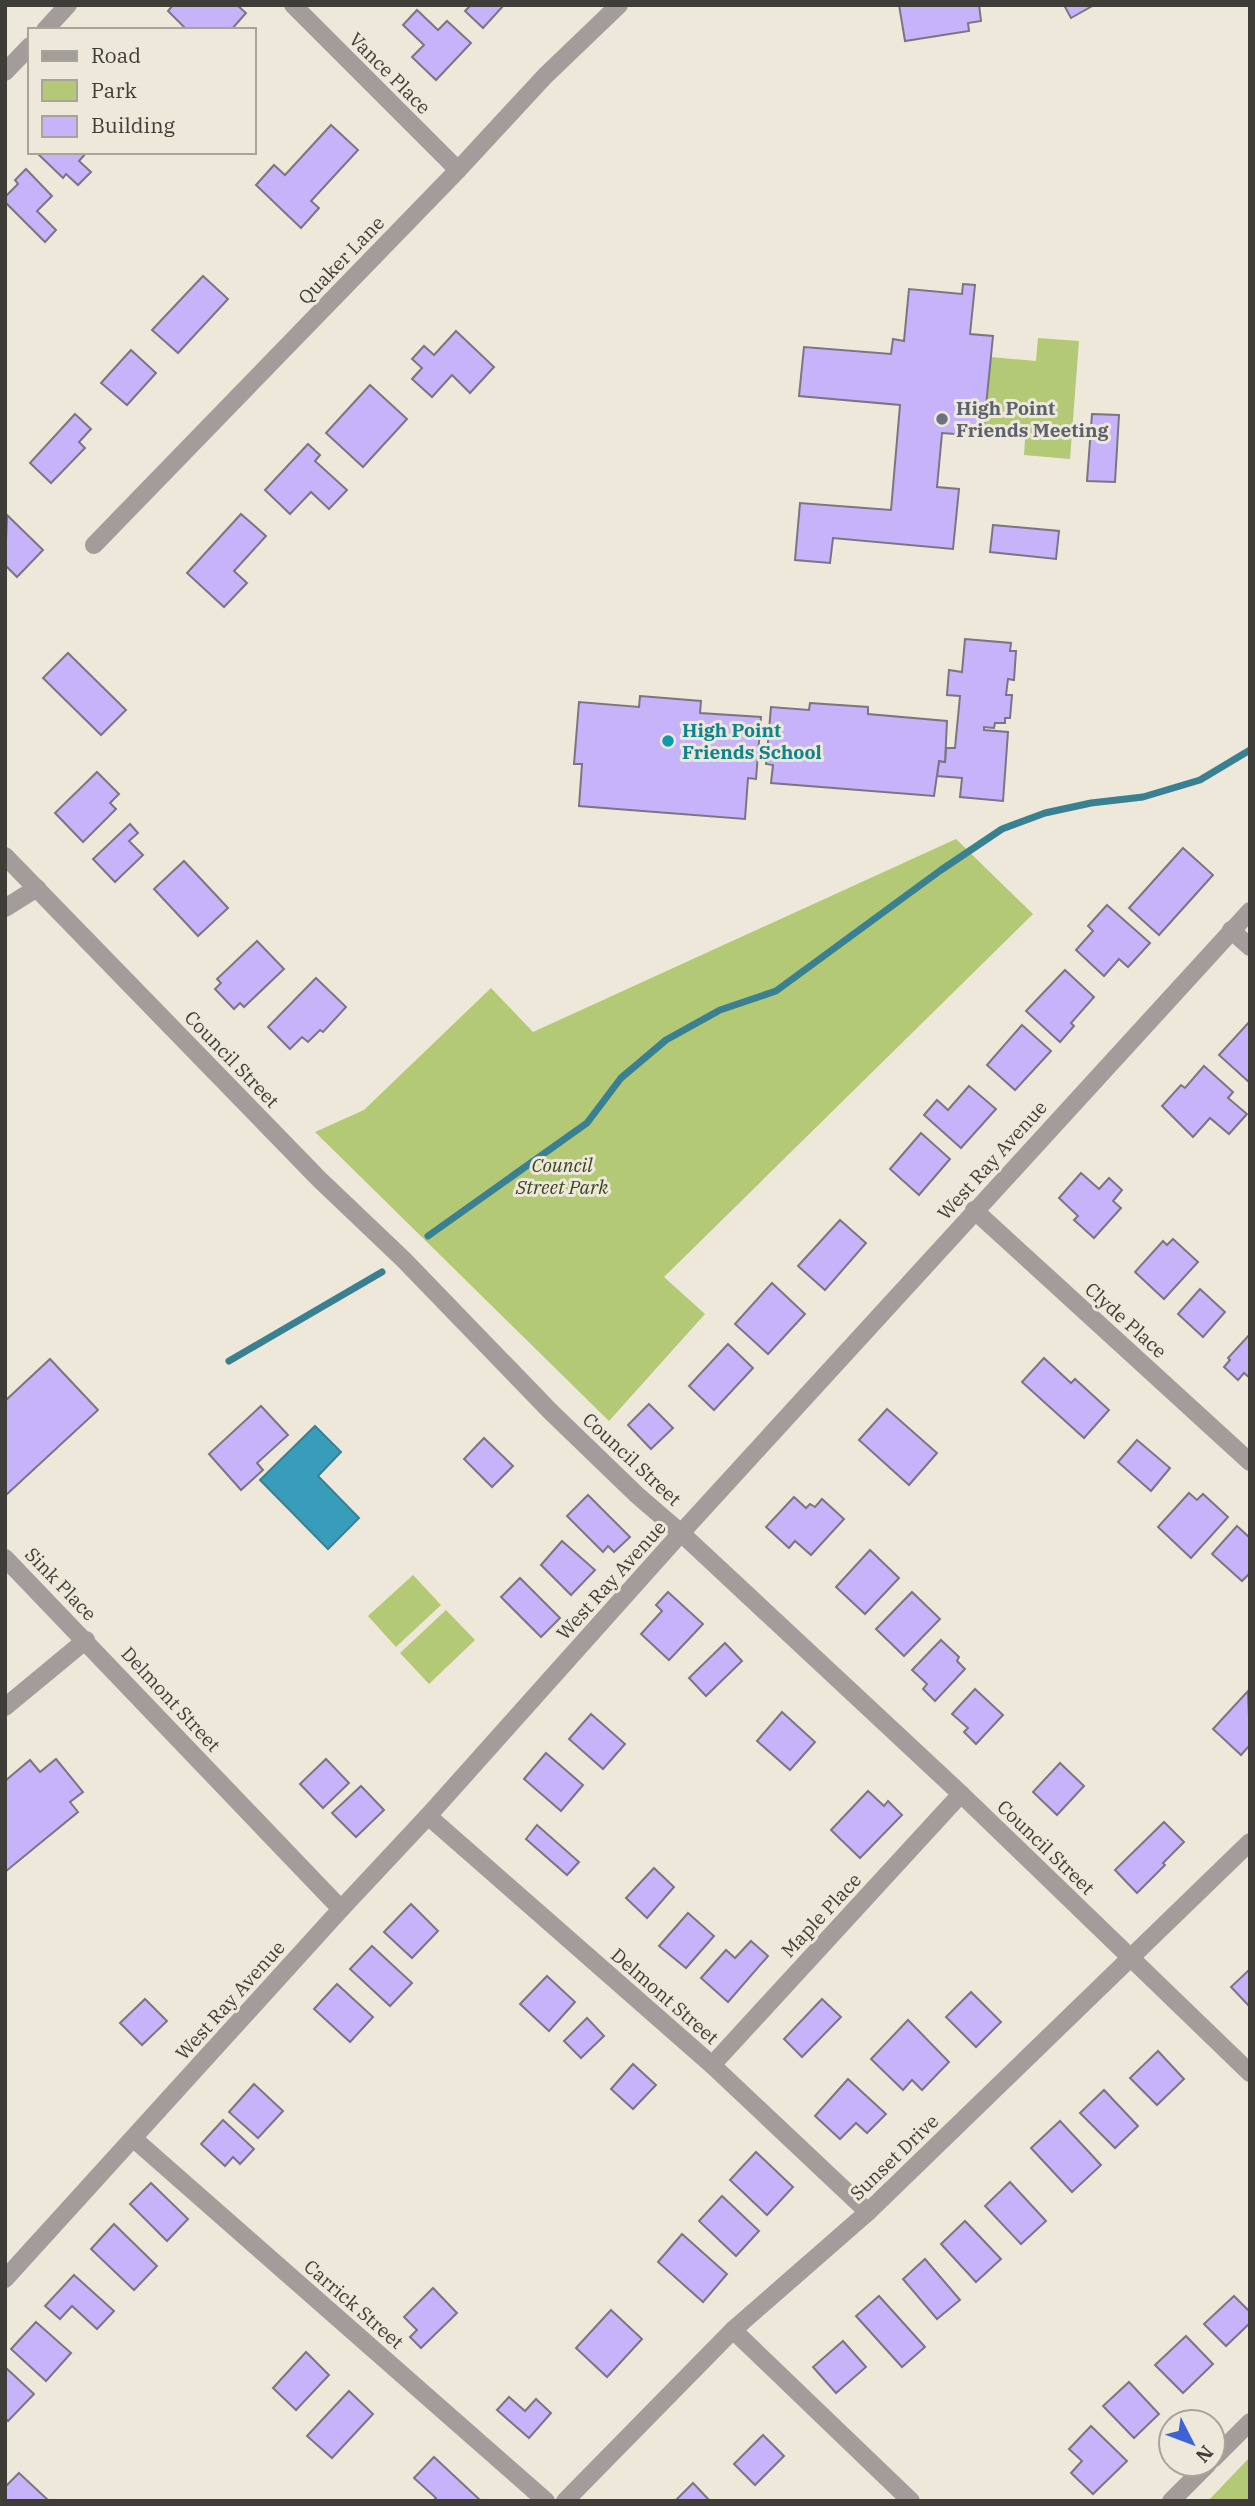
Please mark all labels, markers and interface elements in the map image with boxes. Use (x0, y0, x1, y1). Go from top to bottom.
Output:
street label: Vance Place (344, 27, 436, 119)
legend (28, 28, 256, 154)
text: Road (91, 41, 141, 69)
text: Park (91, 76, 138, 104)
text: Building (91, 111, 176, 139)
street label: Quaker Lane (293, 211, 389, 309)
place label: High Point Friends Meeting (956, 396, 1109, 442)
marker: High Point Friends Meeting (934, 411, 950, 427)
place label: High Point Friends School (682, 718, 822, 764)
marker: High Point Friends School (660, 733, 676, 749)
street label: Council Street (180, 1005, 285, 1113)
street label: West Ray Avenue (932, 1095, 1052, 1225)
park label: Council Street Park (515, 1153, 609, 1199)
street label: Clyde Place (1080, 1277, 1172, 1363)
street label: Council Street (578, 1407, 686, 1511)
street label: West Ray Avenue (551, 1515, 671, 1645)
street label: Sink Place (20, 1542, 102, 1626)
street label: Delmont Street (116, 1642, 226, 1757)
street label: Council Street (992, 1795, 1100, 1900)
street label: Maple Place (776, 1868, 866, 1962)
street label: West Ray Avenue (170, 1935, 290, 2065)
street label: Delmont Street (606, 1943, 724, 2049)
street label: Sunset Drive (845, 2109, 943, 2205)
street label: Carrick Street (299, 2254, 409, 2354)
north arrow (1157, 2408, 1227, 2478)
text: N (1191, 2441, 1219, 2468)

